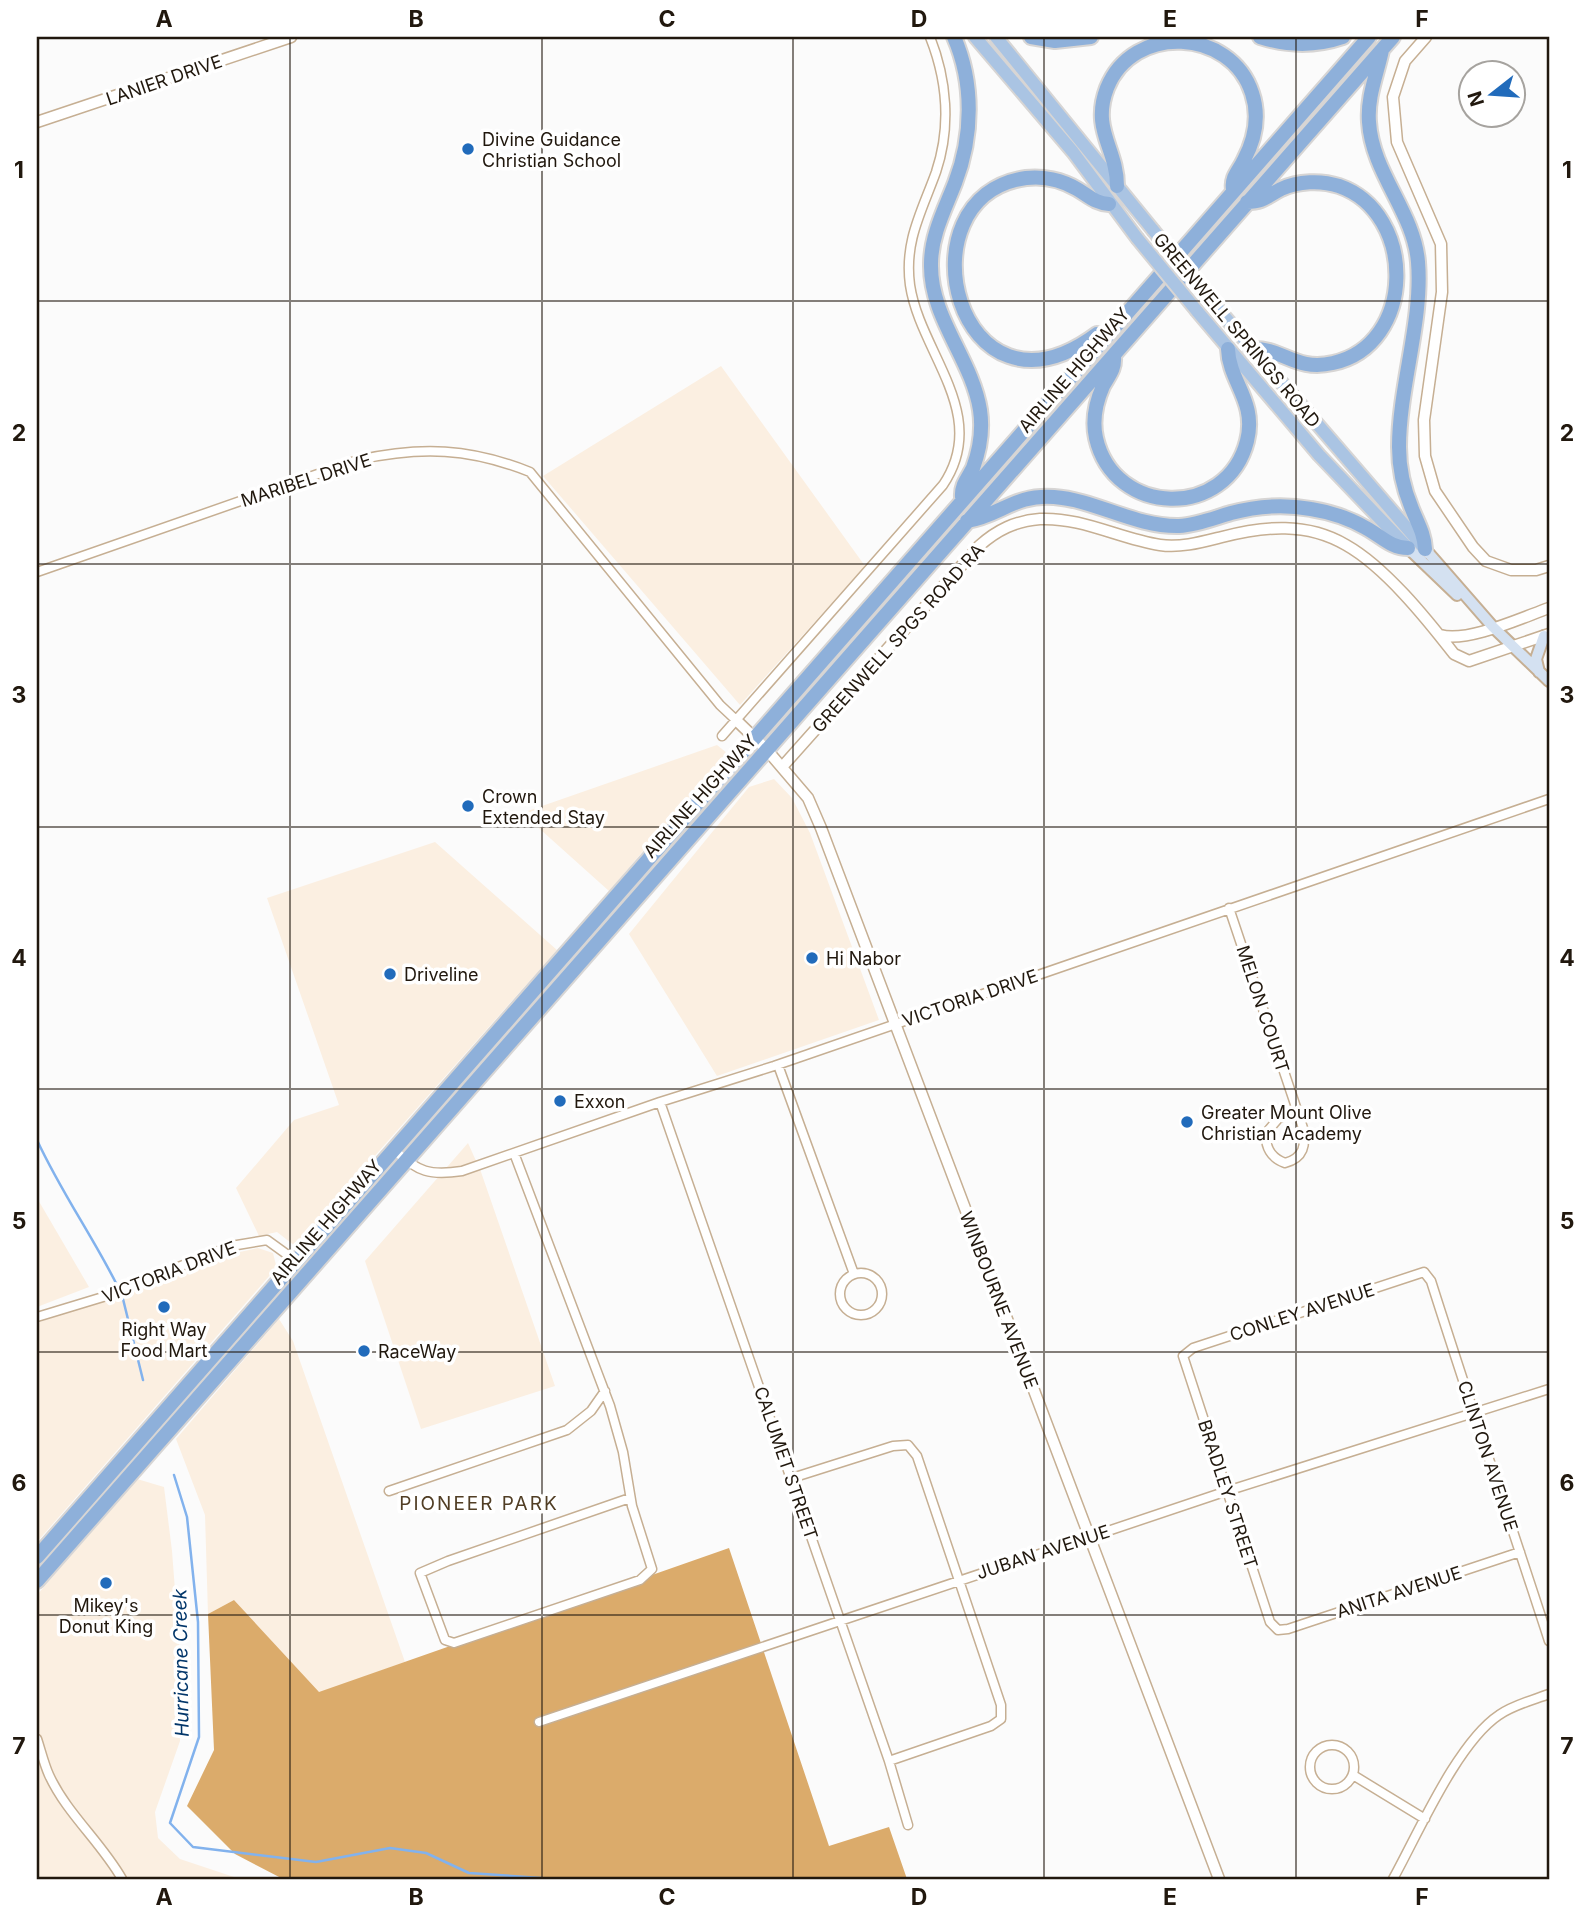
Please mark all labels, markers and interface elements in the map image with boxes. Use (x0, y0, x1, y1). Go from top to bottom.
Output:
text: A (155, 5, 173, 33)
text: B (408, 5, 424, 33)
text: C (658, 5, 676, 33)
text: D (911, 5, 927, 33)
text: E (1163, 5, 1177, 33)
text: F (1415, 5, 1429, 33)
street label: LANIER DRIVE (103, 50, 225, 110)
north arrow (1456, 60, 1526, 130)
text: N (1463, 89, 1489, 109)
place label: Divine Guidance Christian School (482, 129, 621, 171)
marker: Divine Guidance Christian School (460, 141, 476, 157)
text: 1 (14, 156, 24, 184)
text: 1 (1562, 156, 1572, 184)
street label: GREENWELL SPRINGS ROAD (1149, 228, 1325, 432)
street label: AIRLINE HIGHWAY (1014, 303, 1134, 437)
text: 2 (12, 419, 26, 447)
text: 2 (1560, 419, 1574, 447)
street label: MARIBEL DRIVE (238, 449, 374, 511)
street label: GREENWELL SPGS ROAD RA (808, 539, 988, 737)
text: 3 (12, 681, 26, 709)
text: 3 (1560, 681, 1574, 709)
street label: AIRLINE HIGHWAY (639, 730, 761, 862)
place label: Crown Extended Stay (482, 786, 605, 828)
marker: Crown Extended Stay (460, 798, 476, 814)
street label: MELON COURT (1233, 943, 1293, 1075)
text: 4 (11, 944, 27, 972)
text: 4 (1559, 944, 1575, 972)
place label: Hi Nabor (826, 948, 901, 969)
marker: Hi Nabor (804, 950, 820, 966)
place label: Driveline (404, 964, 479, 985)
street label: VICTORIA DRIVE (900, 965, 1040, 1031)
marker: Driveline (382, 966, 398, 982)
place label: Exxon (574, 1091, 626, 1112)
marker: Exxon (552, 1093, 568, 1109)
place label: Greater Mount Olive Christian Academy (1201, 1102, 1372, 1144)
marker: Greater Mount Olive Christian Academy (1179, 1114, 1195, 1130)
street label: AIRLINE HIGHWAY (266, 1155, 386, 1289)
text: 5 (12, 1207, 26, 1235)
text: 5 (1560, 1207, 1574, 1235)
street label: WINBOURNE AVENUE (955, 1208, 1043, 1392)
street label: VICTORIA DRIVE (99, 1237, 239, 1307)
street label: CONLEY AVENUE (1227, 1279, 1377, 1345)
marker: Right Way Food Mart (156, 1299, 172, 1315)
place label: Right Way Food Mart (121, 1319, 208, 1361)
place label: RaceWay (378, 1341, 456, 1362)
marker: RaceWay (356, 1343, 372, 1359)
street label: CLINTON AVENUE (1454, 1378, 1522, 1534)
street label: CALUMET STREET (750, 1384, 822, 1542)
street label: BRADLEY STREET (1194, 1417, 1262, 1571)
text: 6 (12, 1469, 26, 1497)
text: 6 (1560, 1469, 1574, 1497)
district label: PIONEER PARK (399, 1492, 559, 1515)
street label: JUBAN AVENUE (974, 1521, 1112, 1583)
street label: ANITA AVENUE (1334, 1562, 1464, 1622)
marker: Mikey's Donut King (98, 1575, 114, 1591)
water label: Hurricane Creek (168, 1588, 194, 1737)
place label: Mikey's Donut King (59, 1595, 153, 1637)
text: 7 (12, 1732, 26, 1760)
text: 7 (1560, 1732, 1574, 1760)
text: A (155, 1883, 173, 1911)
text: B (408, 1883, 424, 1911)
text: C (658, 1883, 676, 1911)
text: D (911, 1883, 927, 1911)
text: E (1163, 1883, 1177, 1911)
text: F (1415, 1883, 1429, 1911)

